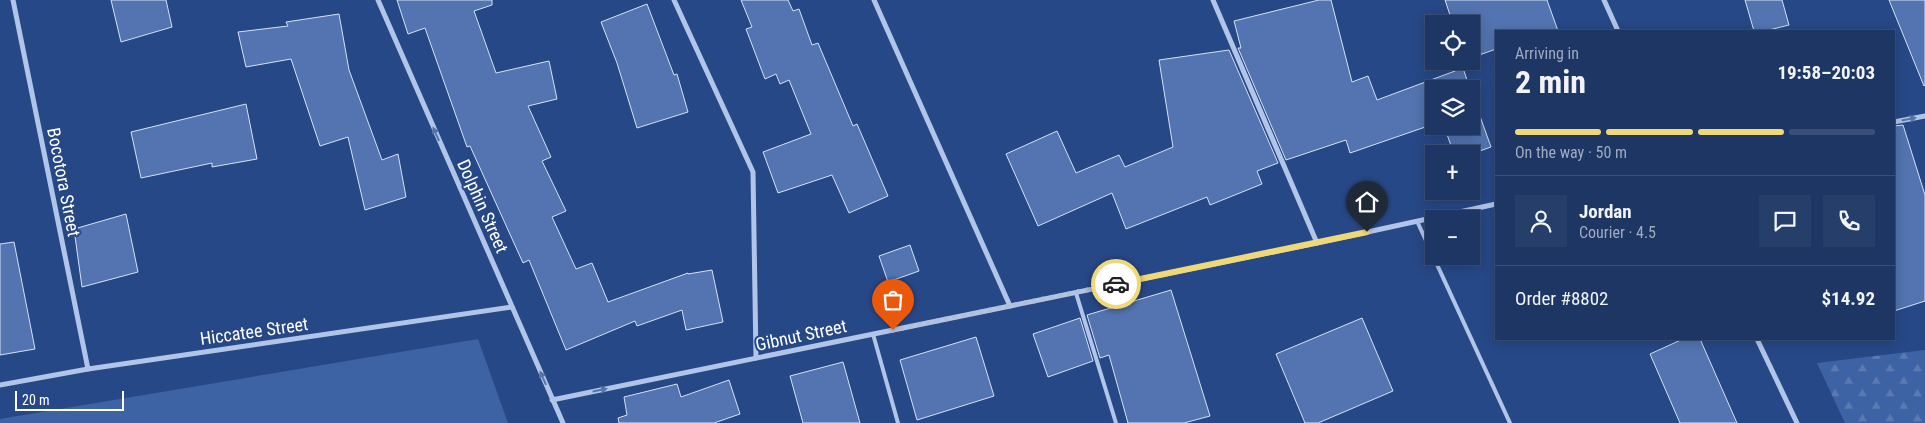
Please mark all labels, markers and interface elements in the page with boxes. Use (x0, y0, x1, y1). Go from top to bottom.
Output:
map controls (1425, 15, 1480, 265)
button: locate (1425, 15, 1480, 70)
text: Arriving in (1515, 44, 1579, 63)
text: 19:58–20:03 (1777, 61, 1875, 84)
text: 2 min (1515, 63, 1586, 101)
button: layers (1425, 80, 1480, 135)
one-way arrow (1902, 115, 1918, 123)
street label: Bocotora Street (43, 126, 85, 238)
one-way arrow (432, 127, 440, 141)
text: On the way · 50 m (1515, 143, 1627, 162)
button: + (1425, 145, 1480, 200)
street label: Dolphin Street (453, 156, 513, 256)
pin (1346, 181, 1388, 232)
icon: home (1353, 188, 1381, 216)
button: person (1515, 195, 1567, 247)
button: chat (1759, 195, 1811, 247)
button: phone (1823, 195, 1875, 247)
text: Jordan (1579, 200, 1632, 223)
button: − (1425, 210, 1480, 265)
text: Courier · 4.5 (1579, 223, 1656, 242)
courier (1091, 259, 1141, 309)
icon: car (1102, 270, 1130, 298)
pin (872, 279, 914, 330)
icon: bag (879, 286, 907, 314)
text: Order #8802 (1515, 287, 1608, 310)
text: $14.92 (1821, 287, 1875, 310)
street label: Hiccatee Street (199, 313, 309, 349)
street label: Gibnut Street (753, 315, 849, 355)
one-way arrow (538, 371, 546, 385)
one-way arrow (592, 386, 608, 394)
scale bar (15, 388, 124, 411)
text: 20 m (22, 392, 50, 408)

